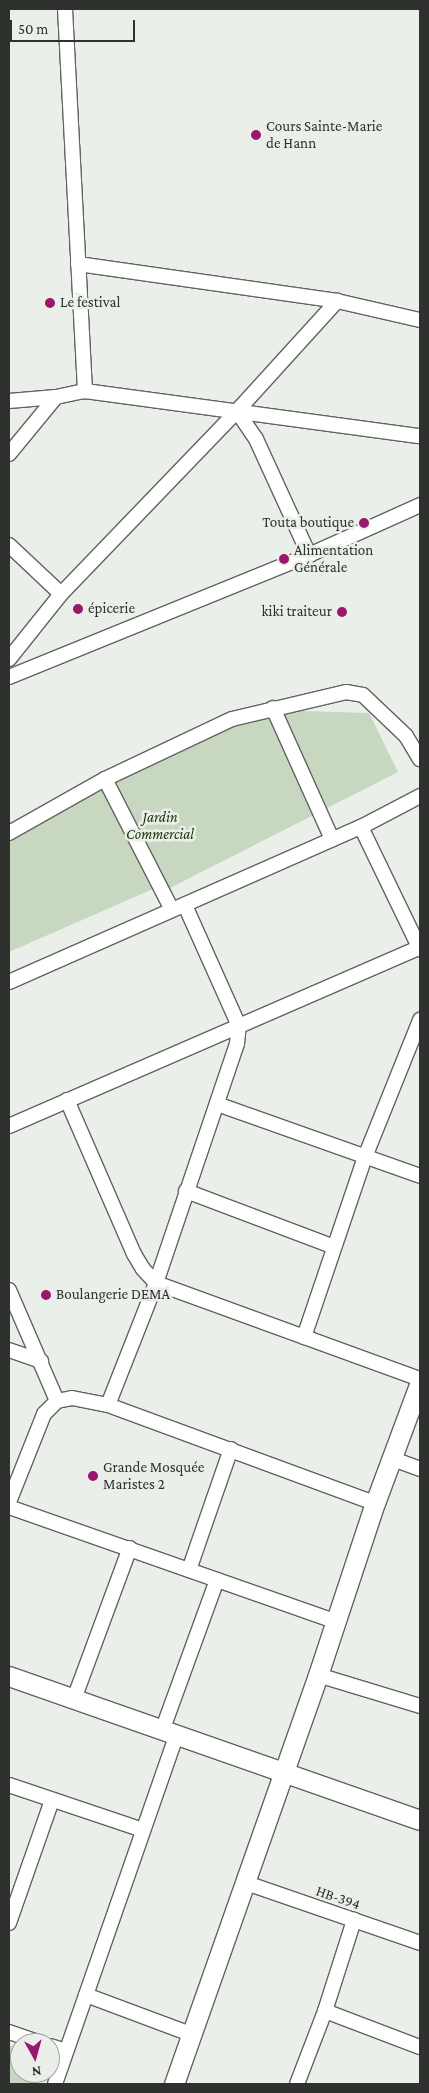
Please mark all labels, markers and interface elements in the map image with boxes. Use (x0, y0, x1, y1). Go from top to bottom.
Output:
scale bar (12, 10, 138, 42)
text: 50 m (18, 21, 48, 37)
place label: Cours Sainte-Marie de Hann (266, 117, 382, 152)
marker: Cours Sainte-Marie de Hann (250, 129, 262, 141)
place label: Le festival (60, 294, 120, 312)
marker: Le festival (44, 297, 56, 309)
place label: Touta boutique (262, 514, 354, 532)
marker: Touta boutique (358, 517, 370, 529)
place label: Alimentation Générale (294, 541, 373, 576)
marker: Alimentation Générale (278, 553, 290, 565)
place label: épicerie (88, 600, 135, 618)
marker: épicerie (72, 603, 84, 615)
place label: kiki traiteur (261, 603, 332, 621)
marker: kiki traiteur (336, 606, 348, 618)
park label: Jardin Commercial (126, 808, 194, 843)
place label: Boulangerie DEMA (56, 1286, 170, 1304)
marker: Boulangerie DEMA (40, 1289, 52, 1301)
place label: Grande Mosquée Maristes 2 (103, 1458, 204, 1493)
marker: Grande Mosquée Maristes 2 (87, 1470, 99, 1482)
street label: HB-394 (314, 1882, 362, 1914)
north arrow (10, 2033, 60, 2083)
text: N (31, 2063, 42, 2080)

